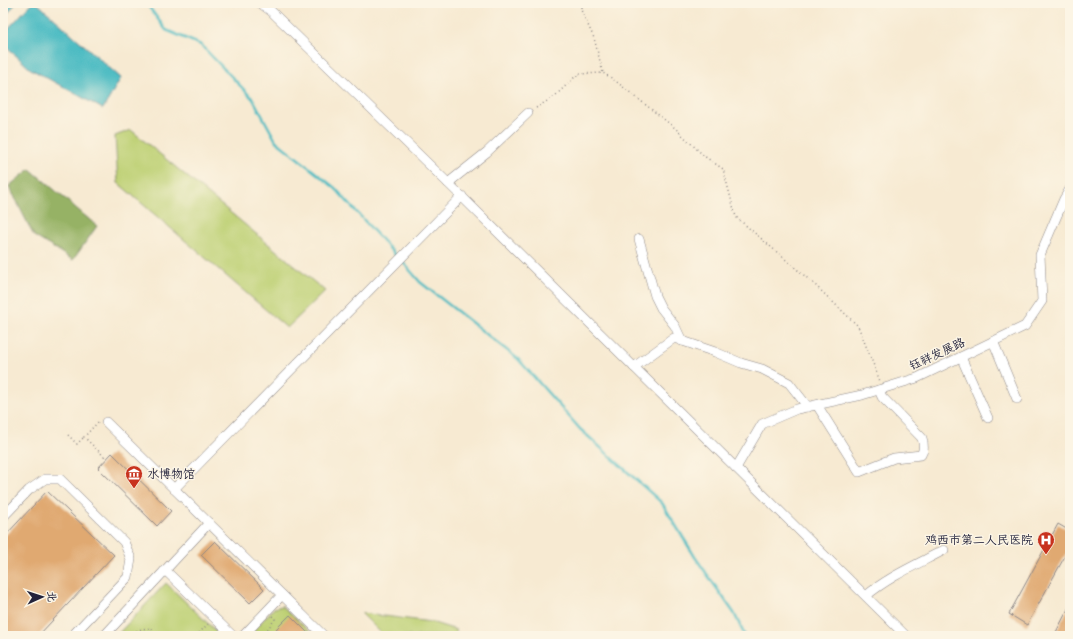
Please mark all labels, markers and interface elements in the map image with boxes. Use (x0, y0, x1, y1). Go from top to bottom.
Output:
street label: 钰祥发展路 (906, 334, 967, 373)
museum icon: 水博物馆 (124, 464, 144, 489)
place label: 水博物馆 (147, 466, 195, 481)
hospital icon: 鸡西市第二人民医院 (1036, 530, 1056, 555)
place label: 鸡西市第二人民医院 (925, 532, 1033, 547)
north arrow (22, 577, 62, 617)
text: 北 (45, 591, 59, 602)

